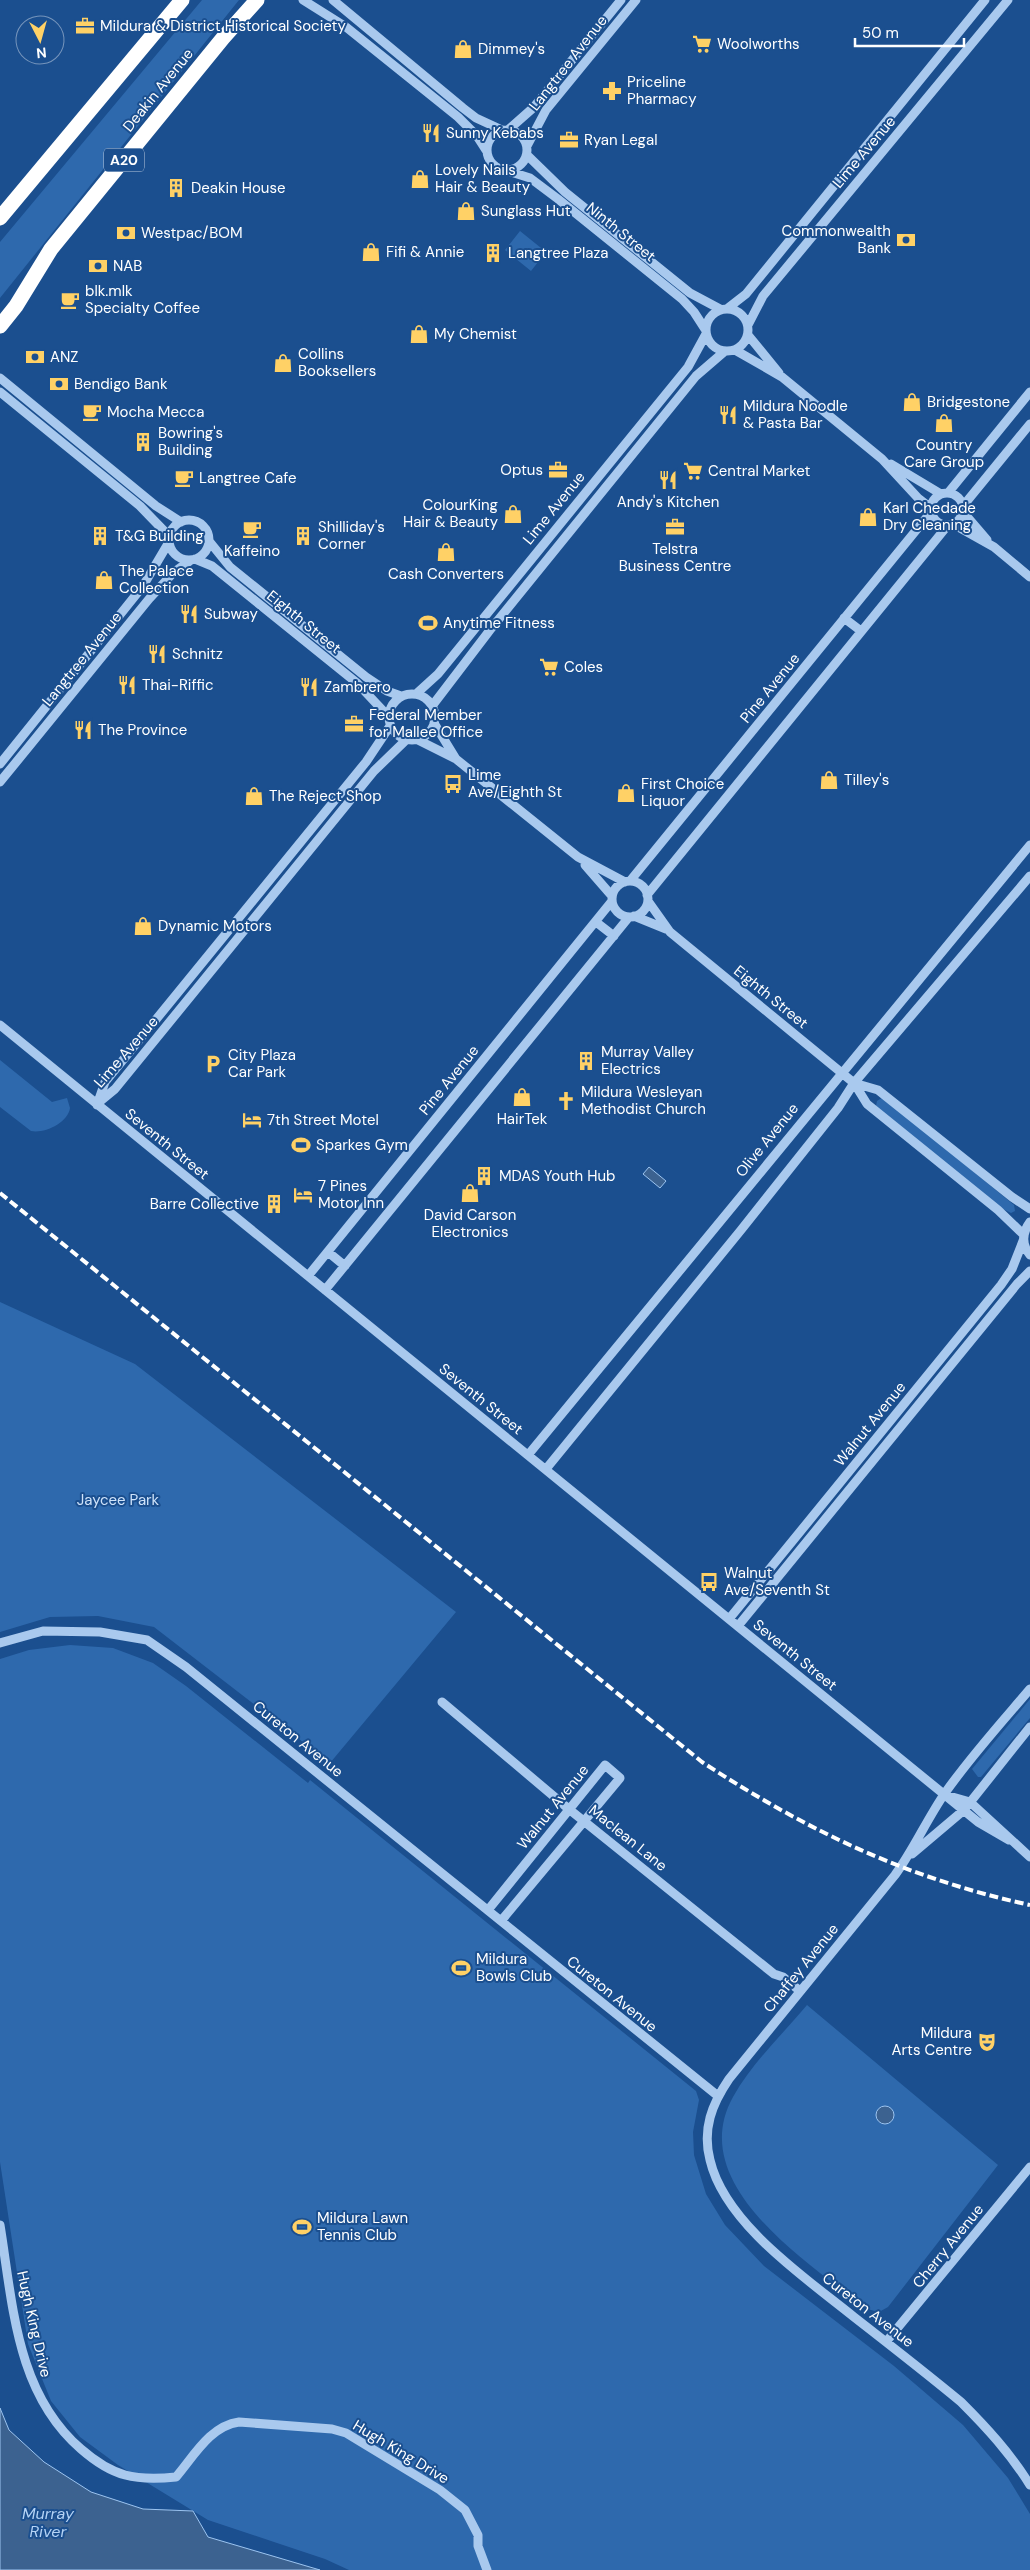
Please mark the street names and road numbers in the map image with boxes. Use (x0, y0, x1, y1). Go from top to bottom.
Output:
street label: Langtree Avenue (524, 11, 612, 115)
street label: Deakin Avenue (118, 44, 198, 136)
street label: Lime Avenue (828, 112, 900, 192)
road number: A20 (104, 148, 144, 172)
street label: Ninth Street (582, 198, 660, 266)
street label: Lime Avenue (518, 467, 590, 549)
street label: Eighth Street (263, 586, 345, 658)
street label: Langtree Avenue (38, 608, 126, 710)
street label: Pine Avenue (736, 649, 804, 727)
street label: Eighth Street (730, 961, 812, 1033)
street label: Lime Avenue (89, 1012, 163, 1092)
street label: Pine Avenue (415, 1041, 483, 1119)
street label: Olive Avenue (731, 1099, 803, 1181)
street label: Seventh Street (121, 1104, 213, 1184)
street label: Seventh Street (435, 1359, 527, 1439)
street label: Walnut Avenue (830, 1378, 910, 1470)
street label: Seventh Street (749, 1615, 841, 1695)
street label: Cureton Avenue (249, 1696, 347, 1782)
street label: Walnut Avenue (513, 1761, 593, 1853)
street label: Maclean Lane (585, 1800, 671, 1876)
street label: Chaffey Avenue (759, 1919, 843, 2017)
street label: Cureton Avenue (563, 1951, 661, 2037)
street label: Cherry Avenue (908, 2200, 988, 2292)
street label: Cureton Avenue (818, 2268, 918, 2352)
street label: Hugh King Drive (12, 2269, 56, 2379)
street label: Hugh King Drive (349, 2415, 453, 2489)

